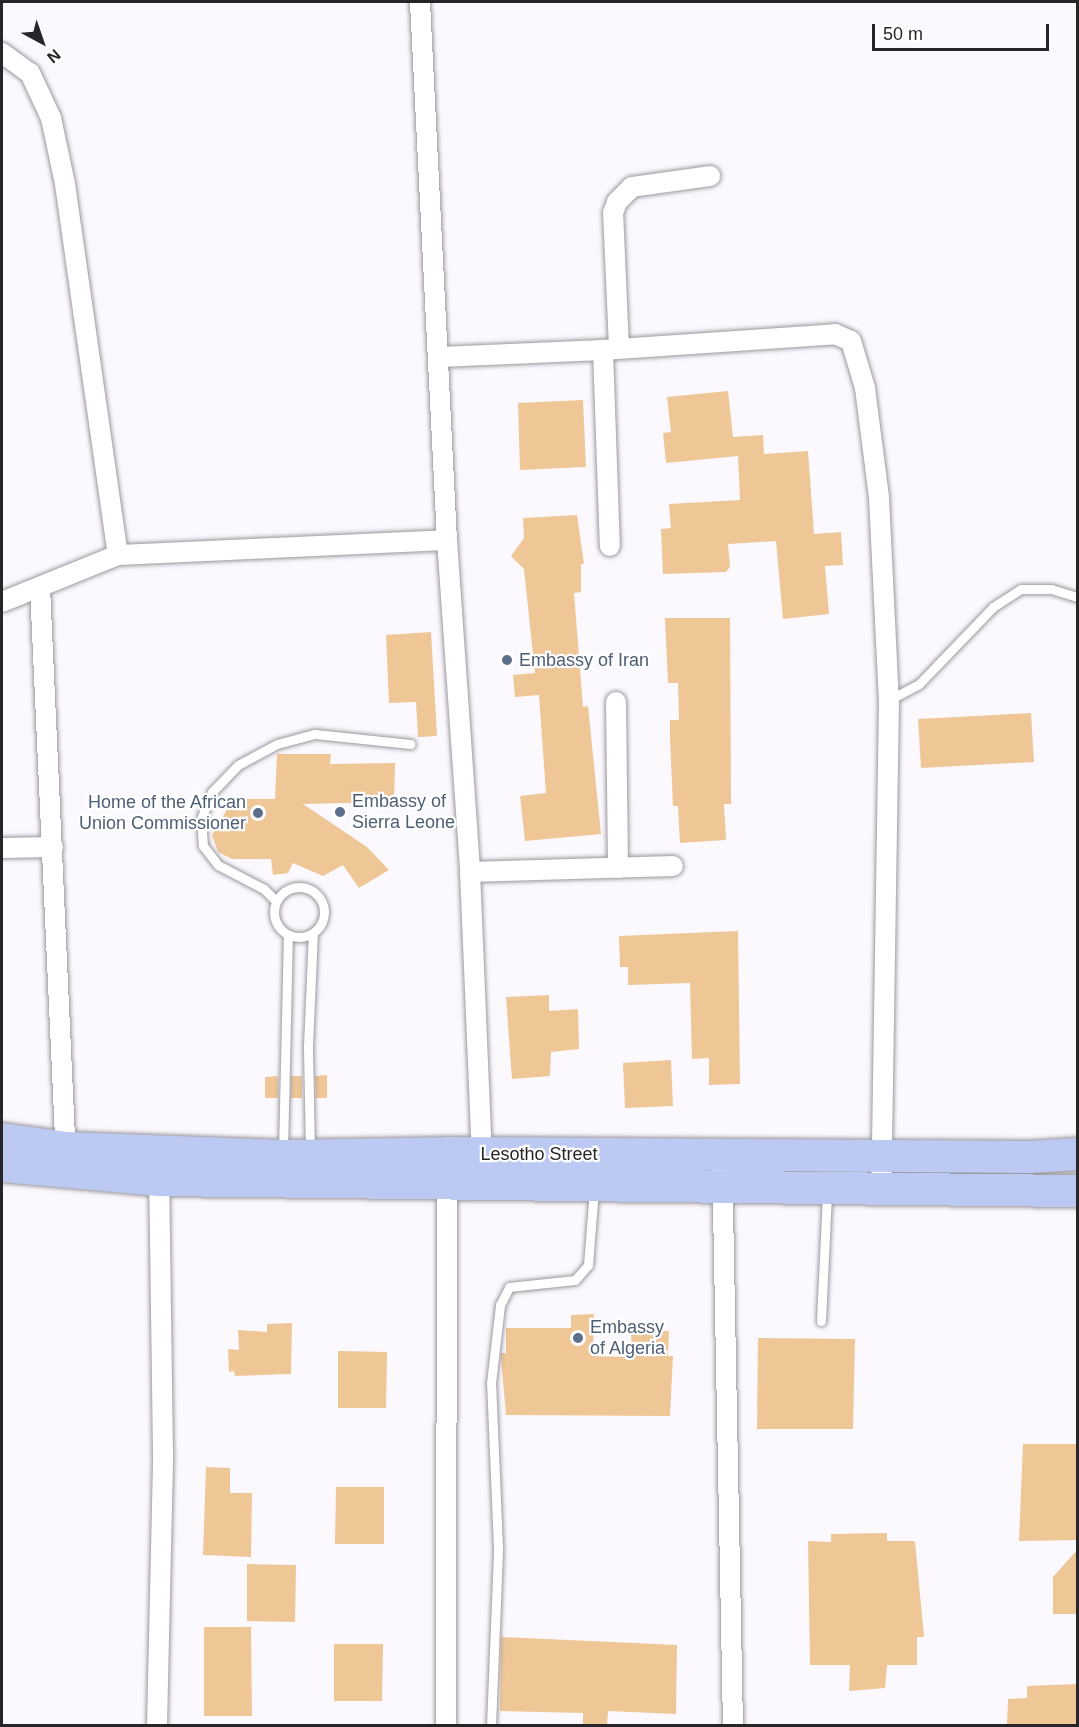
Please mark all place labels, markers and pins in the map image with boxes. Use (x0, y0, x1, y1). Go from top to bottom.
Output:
place label: Embassy of Iran (519, 649, 649, 671)
marker: Embassy of Iran (500, 653, 514, 667)
place label: Embassy of Sierra Leone (352, 791, 455, 834)
place label: Home of the African Union Commissioner (79, 792, 246, 834)
marker: Embassy of Sierra Leone (333, 805, 347, 819)
marker: Home of the African Union Commissioner (251, 806, 265, 820)
place label: Embassy of Algeria (590, 1317, 666, 1360)
marker: Embassy of Algeria (571, 1331, 585, 1345)

